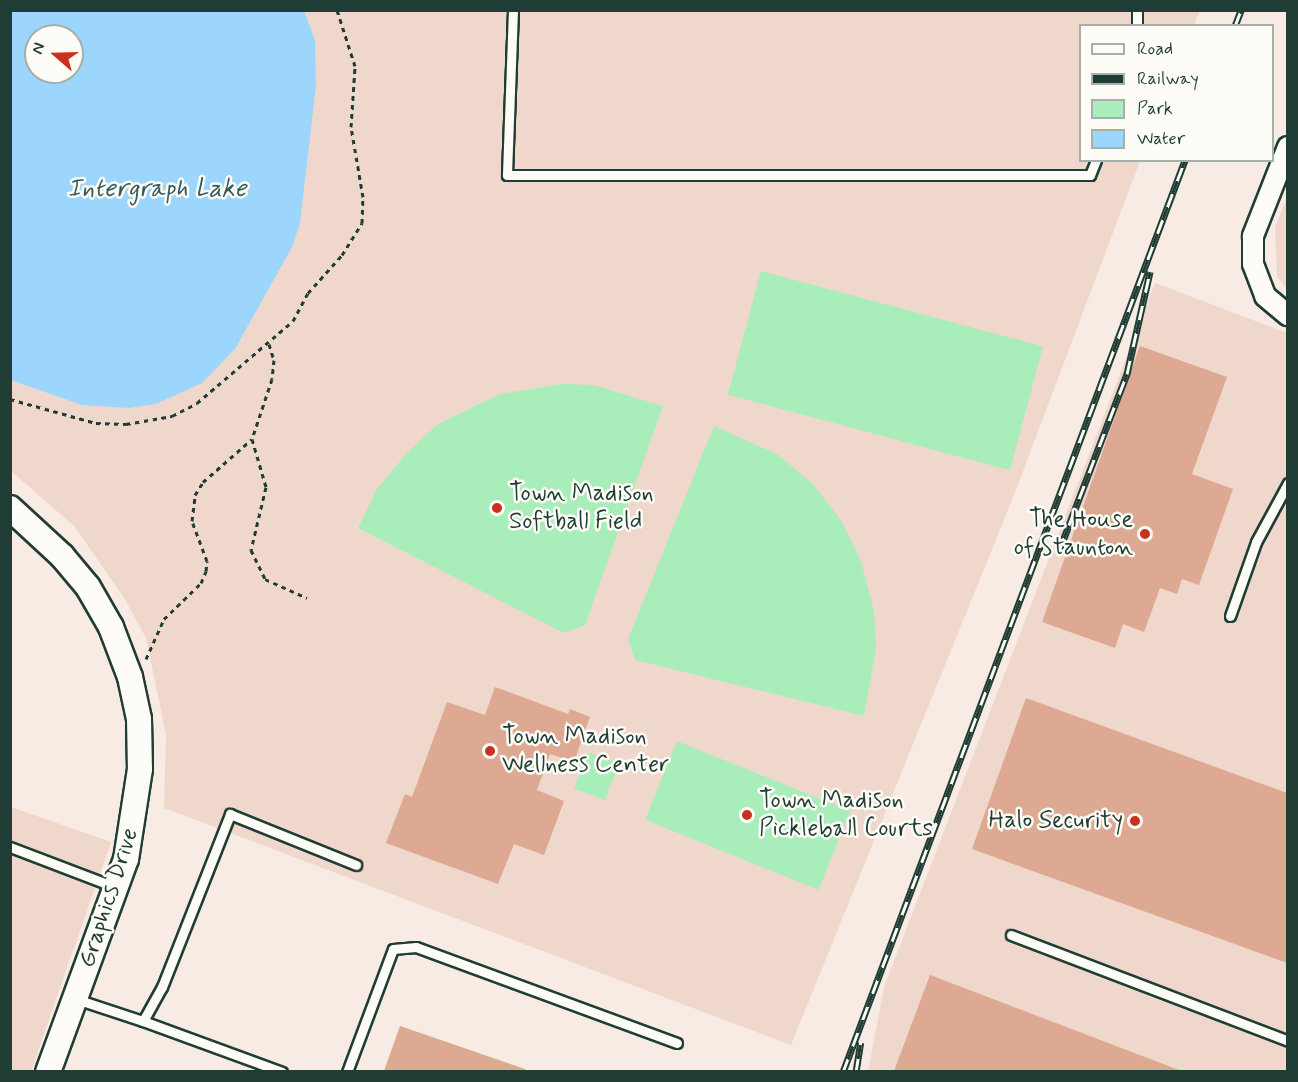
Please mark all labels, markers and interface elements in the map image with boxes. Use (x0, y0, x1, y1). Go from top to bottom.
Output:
north arrow (24, 24, 84, 84)
legend (1079, 24, 1274, 162)
text: Road (1137, 37, 1173, 61)
text: N (27, 40, 50, 57)
text: Railway (1137, 67, 1199, 91)
text: Park (1137, 97, 1173, 121)
text: Water (1137, 127, 1185, 151)
water label: Intergraph Lake (65, 174, 249, 206)
place label: Town Madison Softball Field (509, 480, 654, 536)
marker: Town Madison Softball Field (490, 501, 504, 515)
place label: The House of Staunton (1009, 506, 1133, 562)
marker: The House of Staunton (1138, 527, 1152, 541)
place label: Town Madison Wellness Center (502, 723, 669, 779)
marker: Town Madison Wellness Center (483, 744, 497, 758)
place label: Town Madison Pickleball Courts (759, 787, 932, 843)
place label: Halo Security (985, 807, 1123, 835)
marker: Town Madison Pickleball Courts (740, 808, 754, 822)
marker: Halo Security (1128, 814, 1142, 828)
street label: Graphics Drive (73, 825, 145, 971)

